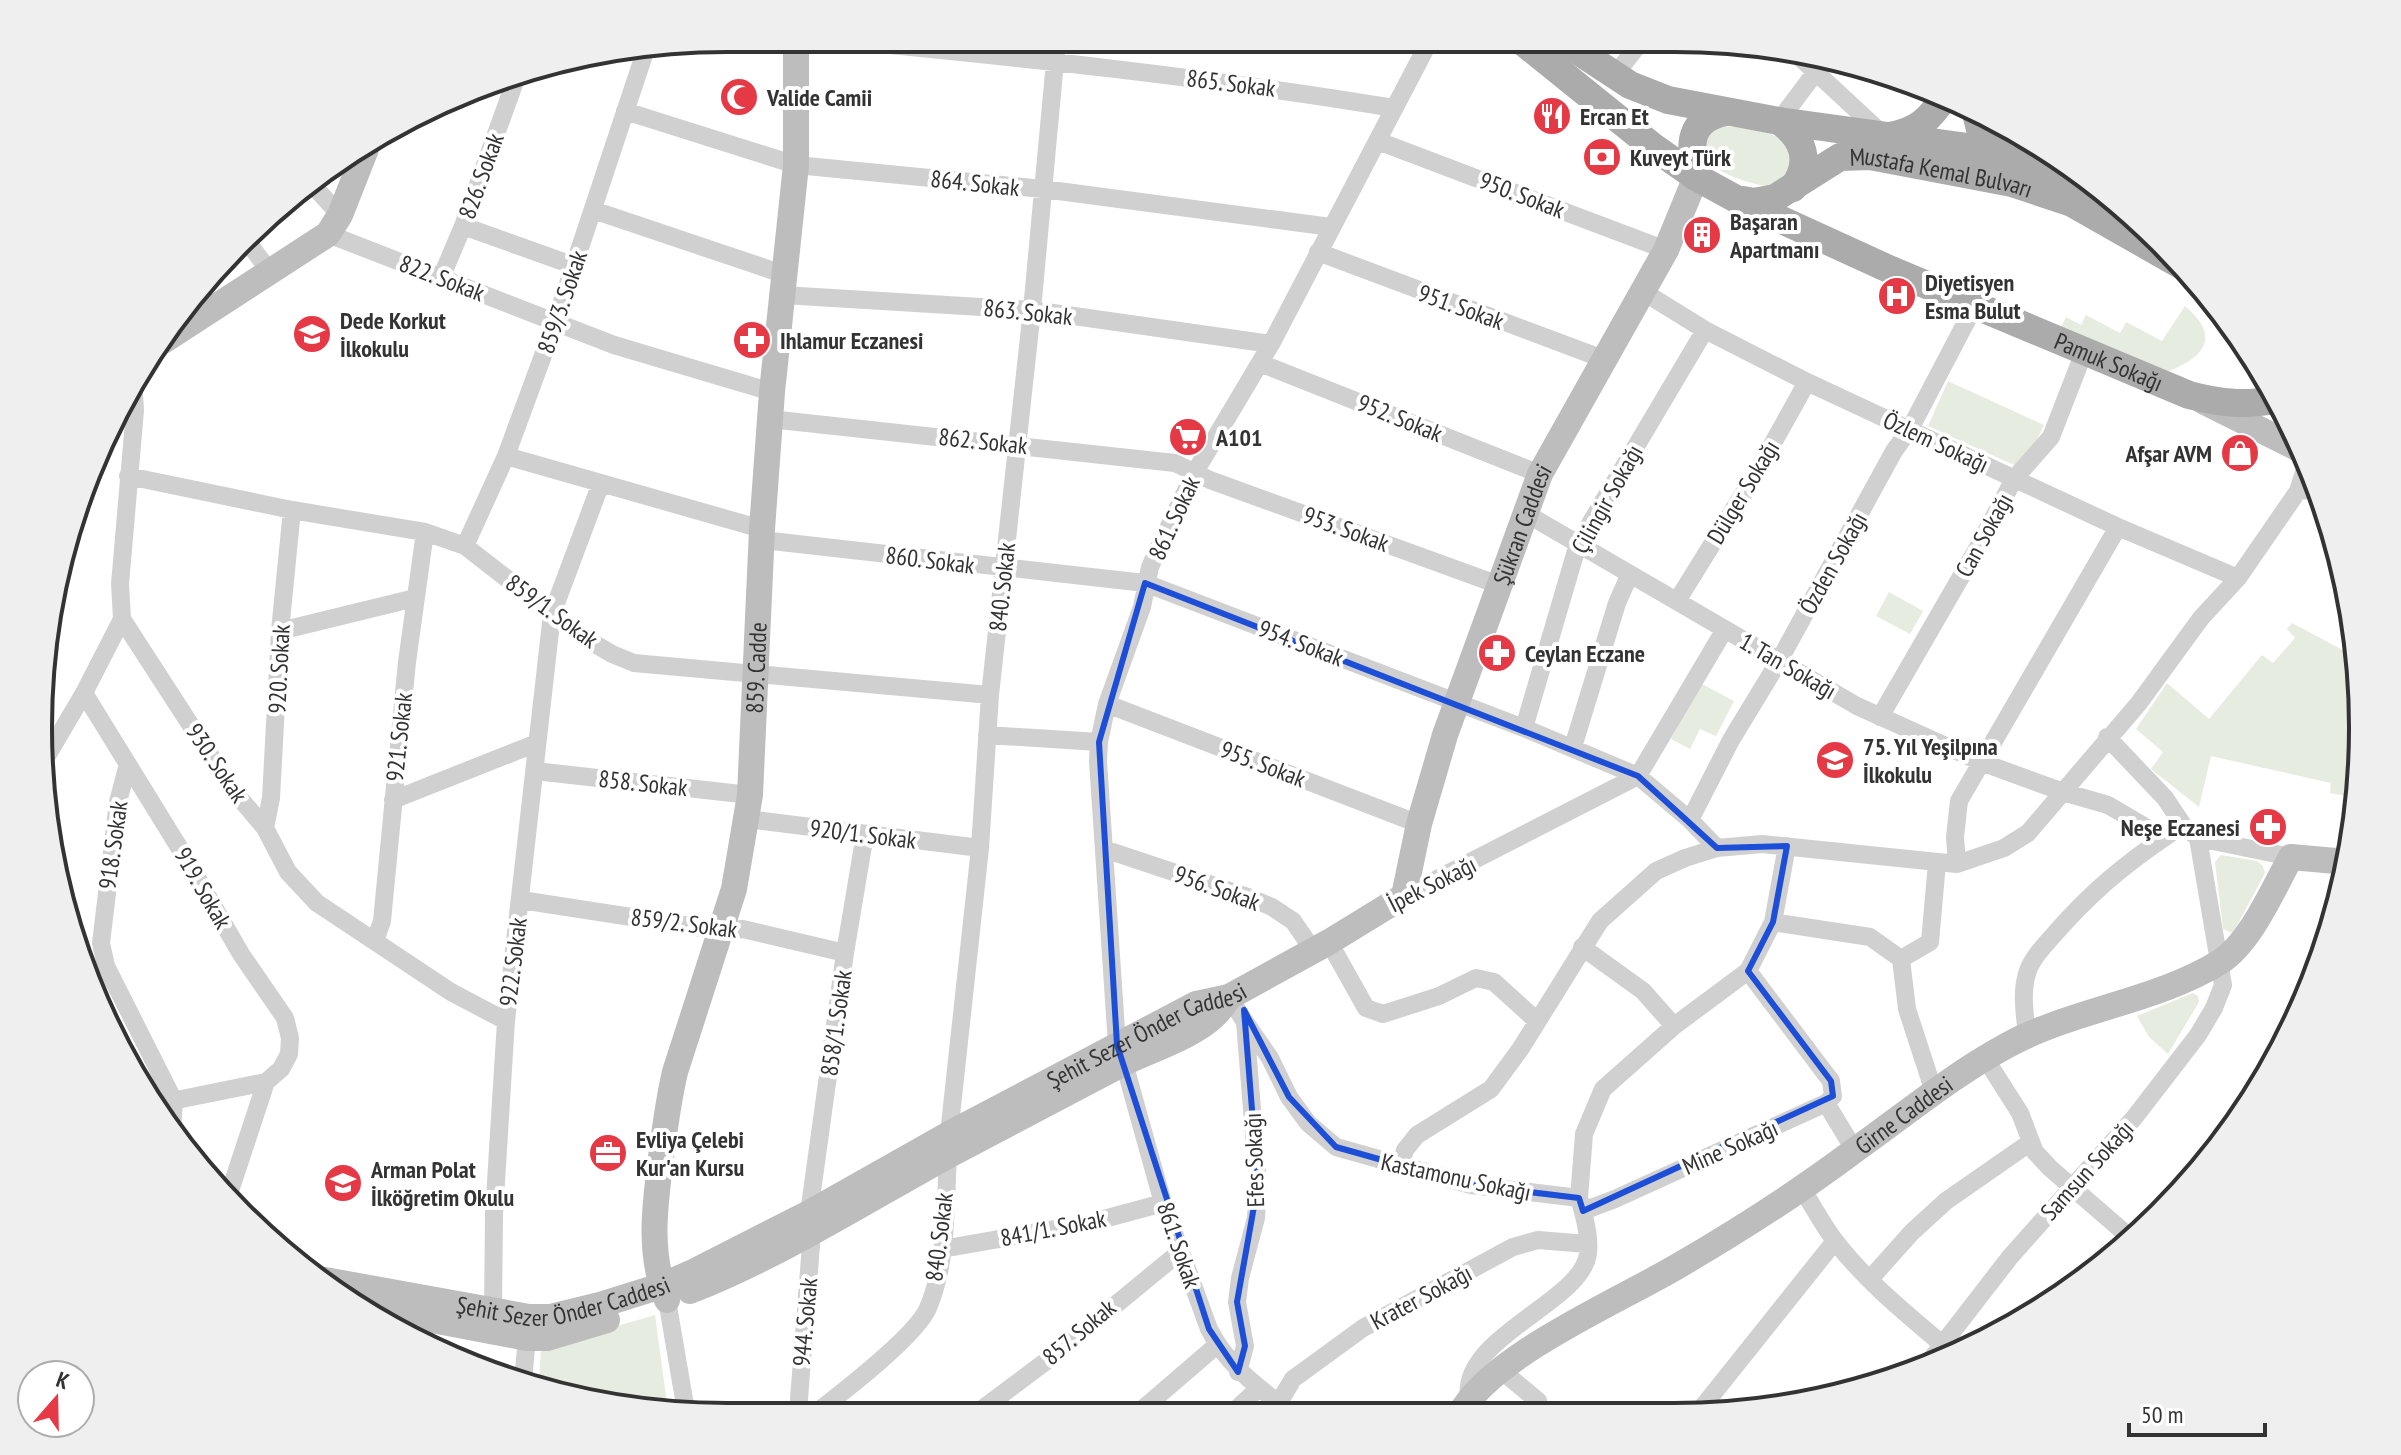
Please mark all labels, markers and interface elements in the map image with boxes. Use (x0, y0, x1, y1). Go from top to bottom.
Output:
street label: 865. Sokak (1185, 62, 1278, 104)
mosque icon: Valide Camii (718, 76, 760, 118)
place label: Valide Camii (766, 82, 872, 113)
restaurant icon: Ercan Et (1531, 95, 1573, 137)
place label: Ercan Et (1580, 101, 1649, 132)
street label: 826. Sokak (451, 128, 511, 223)
bank icon: Kuveyt Türk (1581, 136, 1623, 178)
street label: Mustafa Kemal Bulvarı (1849, 140, 2037, 204)
place label: Kuveyt Türk (1630, 142, 1731, 173)
street label: 864. Sokak (929, 163, 1022, 203)
street label: 950. Sokak (1475, 165, 1570, 226)
place label: Başaran Apartmanı (1729, 206, 1819, 265)
building icon: Başaran Apartmanı (1681, 214, 1723, 256)
street label: 859/3. Sokak (530, 246, 594, 358)
street label: 822. Sokak (395, 248, 490, 309)
place label: Diyetisyen Esma Bulut (1925, 267, 2020, 326)
hospital icon: Diyetisyen Esma Bulut (1876, 275, 1918, 317)
street label: 951. Sokak (1414, 277, 1509, 337)
street label: 863. Sokak (982, 292, 1075, 332)
place label: Dede Korkut İlkokulu (340, 305, 446, 364)
school or university icon: Dede Korkut İlkokulu (291, 313, 333, 355)
pharmacy icon: Ihlamur Eczanesi (731, 319, 773, 361)
place label: Ihlamur Eczanesi (780, 325, 923, 356)
street label: Pamuk Sokağı (2050, 325, 2168, 398)
street label: 952. Sokak (1353, 387, 1448, 449)
street label: Özlem Sokağı (1878, 404, 1994, 480)
supermarket icon: A101 (1167, 416, 1209, 458)
street label: 862. Sokak (937, 421, 1030, 461)
place label: A101 (1215, 422, 1262, 453)
shop icon: Afşar AVM (2219, 432, 2261, 474)
street label: Dülger Sokağı (1700, 434, 1786, 550)
place label: Afşar AVM (2125, 438, 2212, 469)
street label: Çilingir Sokağı (1564, 439, 1650, 559)
street label: Şükran Caddesi (1485, 458, 1558, 589)
street label: 861. Sokak (1141, 470, 1207, 565)
street label: Can Sokağı (1948, 488, 2020, 582)
street label: 953. Sokak (1299, 499, 1394, 559)
street label: Özden Sokağı (1792, 506, 1874, 620)
street label: 860. Sokak (884, 539, 977, 581)
street label: 840. Sokak (982, 540, 1022, 633)
street label: 859/1. Sokak (500, 567, 605, 655)
street label: 954. Sokak (1254, 613, 1349, 674)
street label: 859. Cadde (738, 622, 773, 714)
street label: 920. Sokak (261, 623, 297, 714)
street label: 1. Tan Sokağı (1734, 626, 1842, 706)
pharmacy icon: Ceylan Eczane (1476, 632, 1518, 674)
place label: Ceylan Eczane (1525, 638, 1645, 669)
street label: 921. Sokak (379, 690, 419, 783)
street label: 930. Sokak (179, 717, 255, 809)
place label: 75. Yıl Yeşilpına İlkokulu (1863, 731, 1998, 790)
street label: 955. Sokak (1216, 734, 1311, 795)
school or university icon: 75. Yıl Yeşilpına İlkokulu (1814, 739, 1856, 781)
street label: 858. Sokak (597, 763, 690, 803)
street label: 918. Sokak (91, 798, 135, 891)
pharmacy icon: Neşe Eczanesi (2247, 806, 2289, 848)
street label: 920/1. Sokak (808, 812, 919, 856)
place label: Neşe Eczanesi (2121, 812, 2240, 843)
street label: 919. Sokak (167, 842, 239, 935)
street label: İpek Sokağı (1383, 849, 1481, 919)
street label: 956. Sokak (1170, 858, 1265, 918)
street label: 859/2. Sokak (629, 901, 740, 945)
street label: 922. Sokak (492, 915, 534, 1008)
street label: 858/1. Sokak (813, 967, 859, 1078)
street label: Şehit Sezer Önder Caddesi (1041, 975, 1252, 1095)
street label: Girne Caddesi (1849, 1069, 1958, 1161)
street label: Efes Sokağı (1237, 1112, 1271, 1208)
street label: Mine Sokağı (1677, 1112, 1783, 1182)
street label: Samsun Sokağı (2034, 1113, 2140, 1227)
place label: Evliya Çelebi Kur'an Kursu (636, 1124, 744, 1183)
office icon: Evliya Çelebi Kur'an Kursu (587, 1132, 629, 1174)
street label: Kastamonu Sokağı (1378, 1146, 1534, 1208)
place label: Arman Polat İlköğretim Okulu (370, 1154, 514, 1213)
school or university icon: Arman Polat İlköğretim Okulu (322, 1162, 364, 1204)
street label: 840. Sokak (918, 1190, 960, 1283)
street label: 861. Sokak (1150, 1198, 1208, 1293)
street label: 841/1. Sokak (998, 1202, 1109, 1253)
street label: Krater Sokağı (1365, 1257, 1477, 1337)
street label: Şehit Sezer Önder Caddesi (454, 1269, 675, 1333)
street label: 944. Sokak (786, 1276, 824, 1368)
street label: 857. Sokak (1036, 1292, 1123, 1372)
north arrow (16, 1359, 96, 1439)
text: K (53, 1365, 74, 1396)
scale bar (2129, 1387, 2265, 1437)
text: 50 m (2141, 1399, 2183, 1430)

